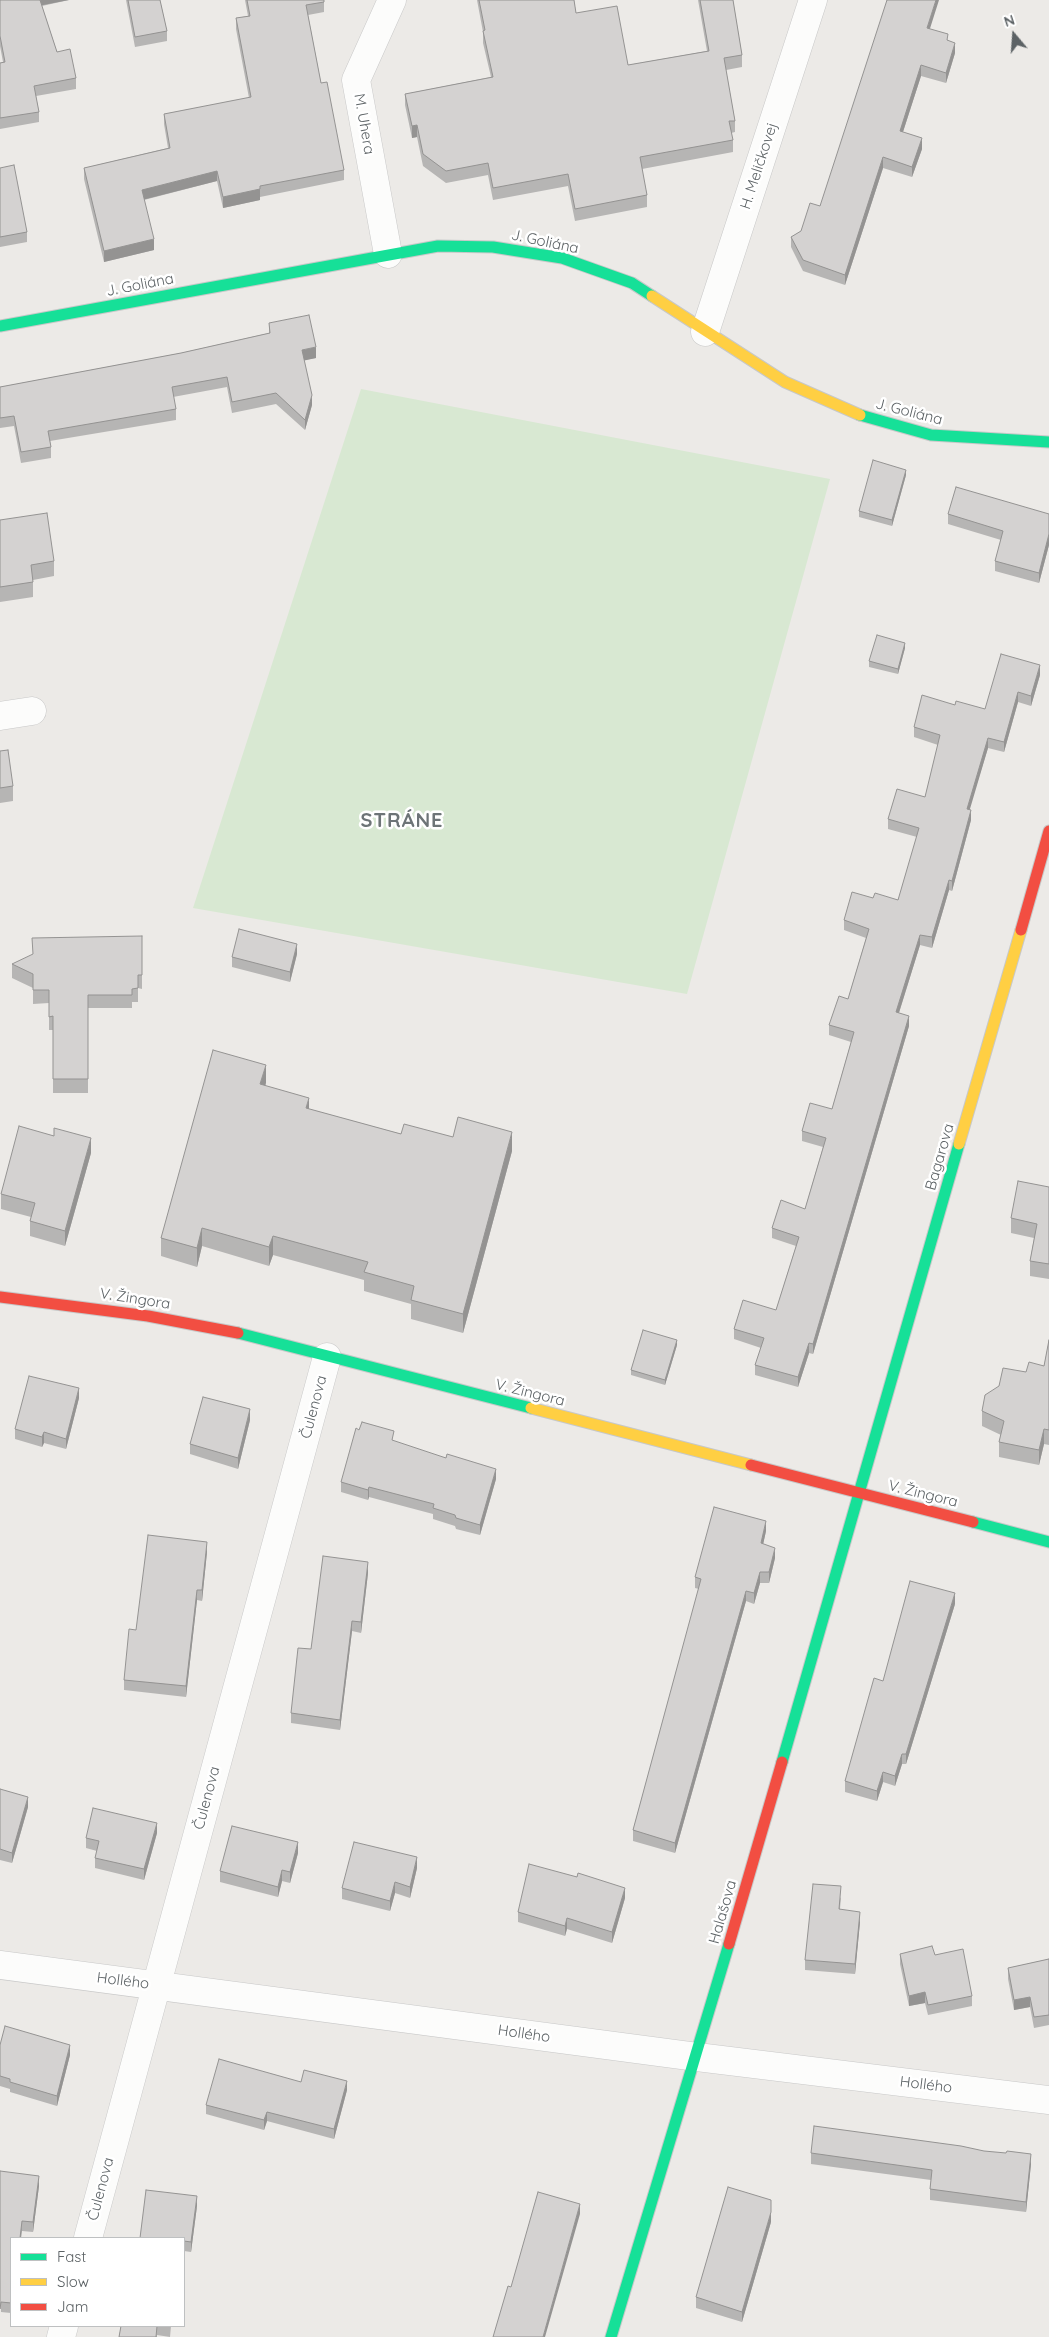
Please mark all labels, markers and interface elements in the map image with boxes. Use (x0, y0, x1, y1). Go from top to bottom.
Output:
north arrow (989, 10, 1039, 60)
text: N (1002, 11, 1017, 31)
street label: M. Uhera (350, 92, 378, 156)
street label: H. Meličkovej (737, 120, 781, 212)
street label: J. Goliána (510, 226, 580, 258)
street label: J. Goliána (105, 270, 175, 300)
street label: J. Goliána (874, 395, 944, 429)
district label: STRÁNE (360, 809, 444, 833)
street label: Bagarova (922, 1122, 958, 1192)
street label: V. Žingora (98, 1285, 172, 1313)
street label: Čulenova (297, 1373, 331, 1441)
street label: V. Žingora (493, 1376, 567, 1410)
street label: V. Žingora (886, 1477, 960, 1511)
street label: Čulenova (190, 1764, 224, 1832)
street label: Halašova (705, 1878, 741, 1946)
street label: Hollého (96, 1969, 150, 1993)
street label: Hollého (497, 2021, 551, 2047)
street label: Hollého (899, 2073, 953, 2097)
street label: Čulenova (84, 2155, 118, 2223)
legend (10, 2237, 185, 2327)
text: Fast (57, 2247, 86, 2266)
text: Slow (57, 2272, 89, 2291)
text: Jam (57, 2297, 88, 2316)

